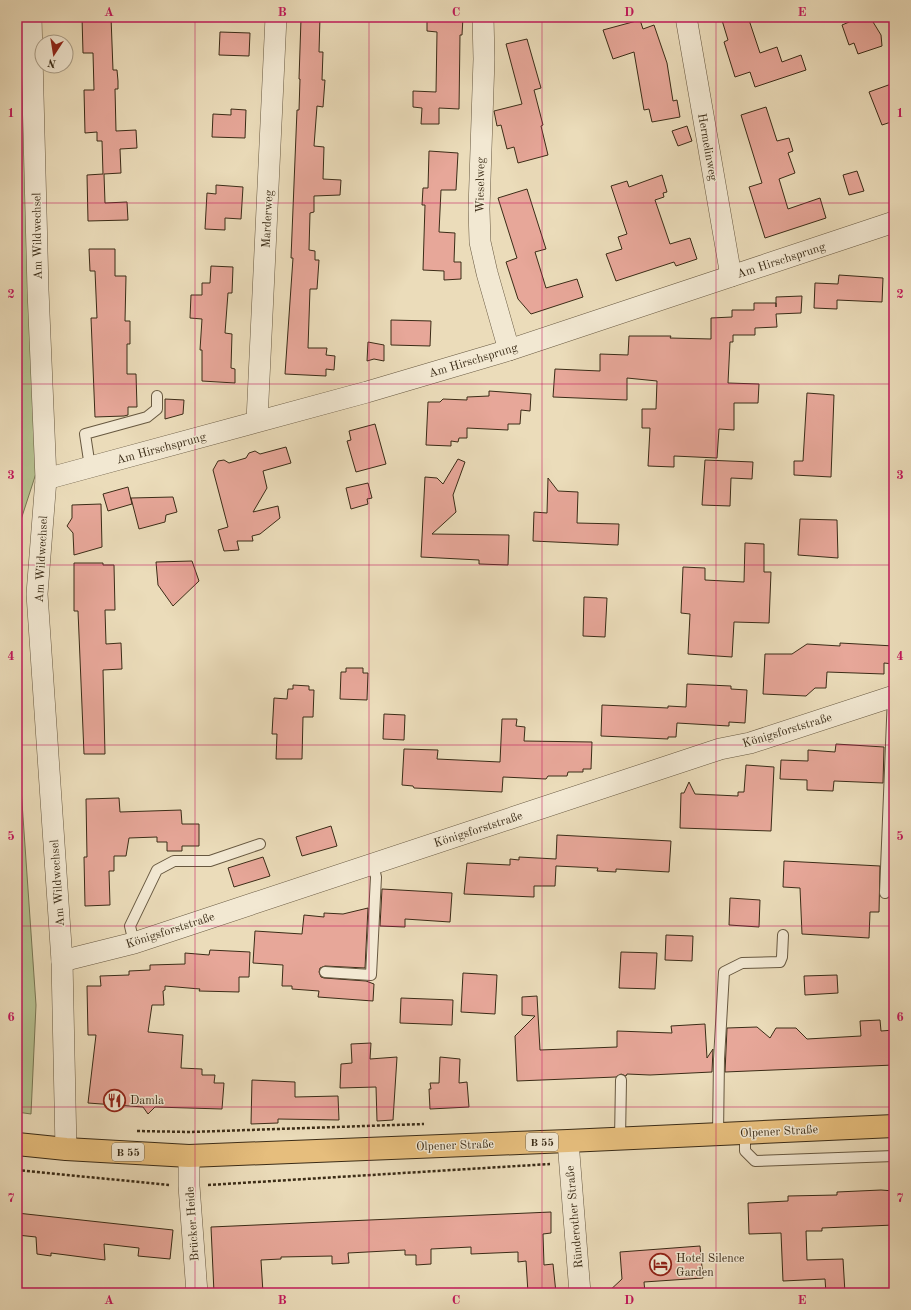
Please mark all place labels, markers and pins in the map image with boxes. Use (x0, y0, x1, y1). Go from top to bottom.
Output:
restaurant icon: Damla (102, 1087, 128, 1113)
place label: Damla (130, 1095, 164, 1107)
hotel icon: Hotel Silence Garden (648, 1252, 674, 1278)
place label: Hotel Silence Garden (676, 1253, 745, 1279)

